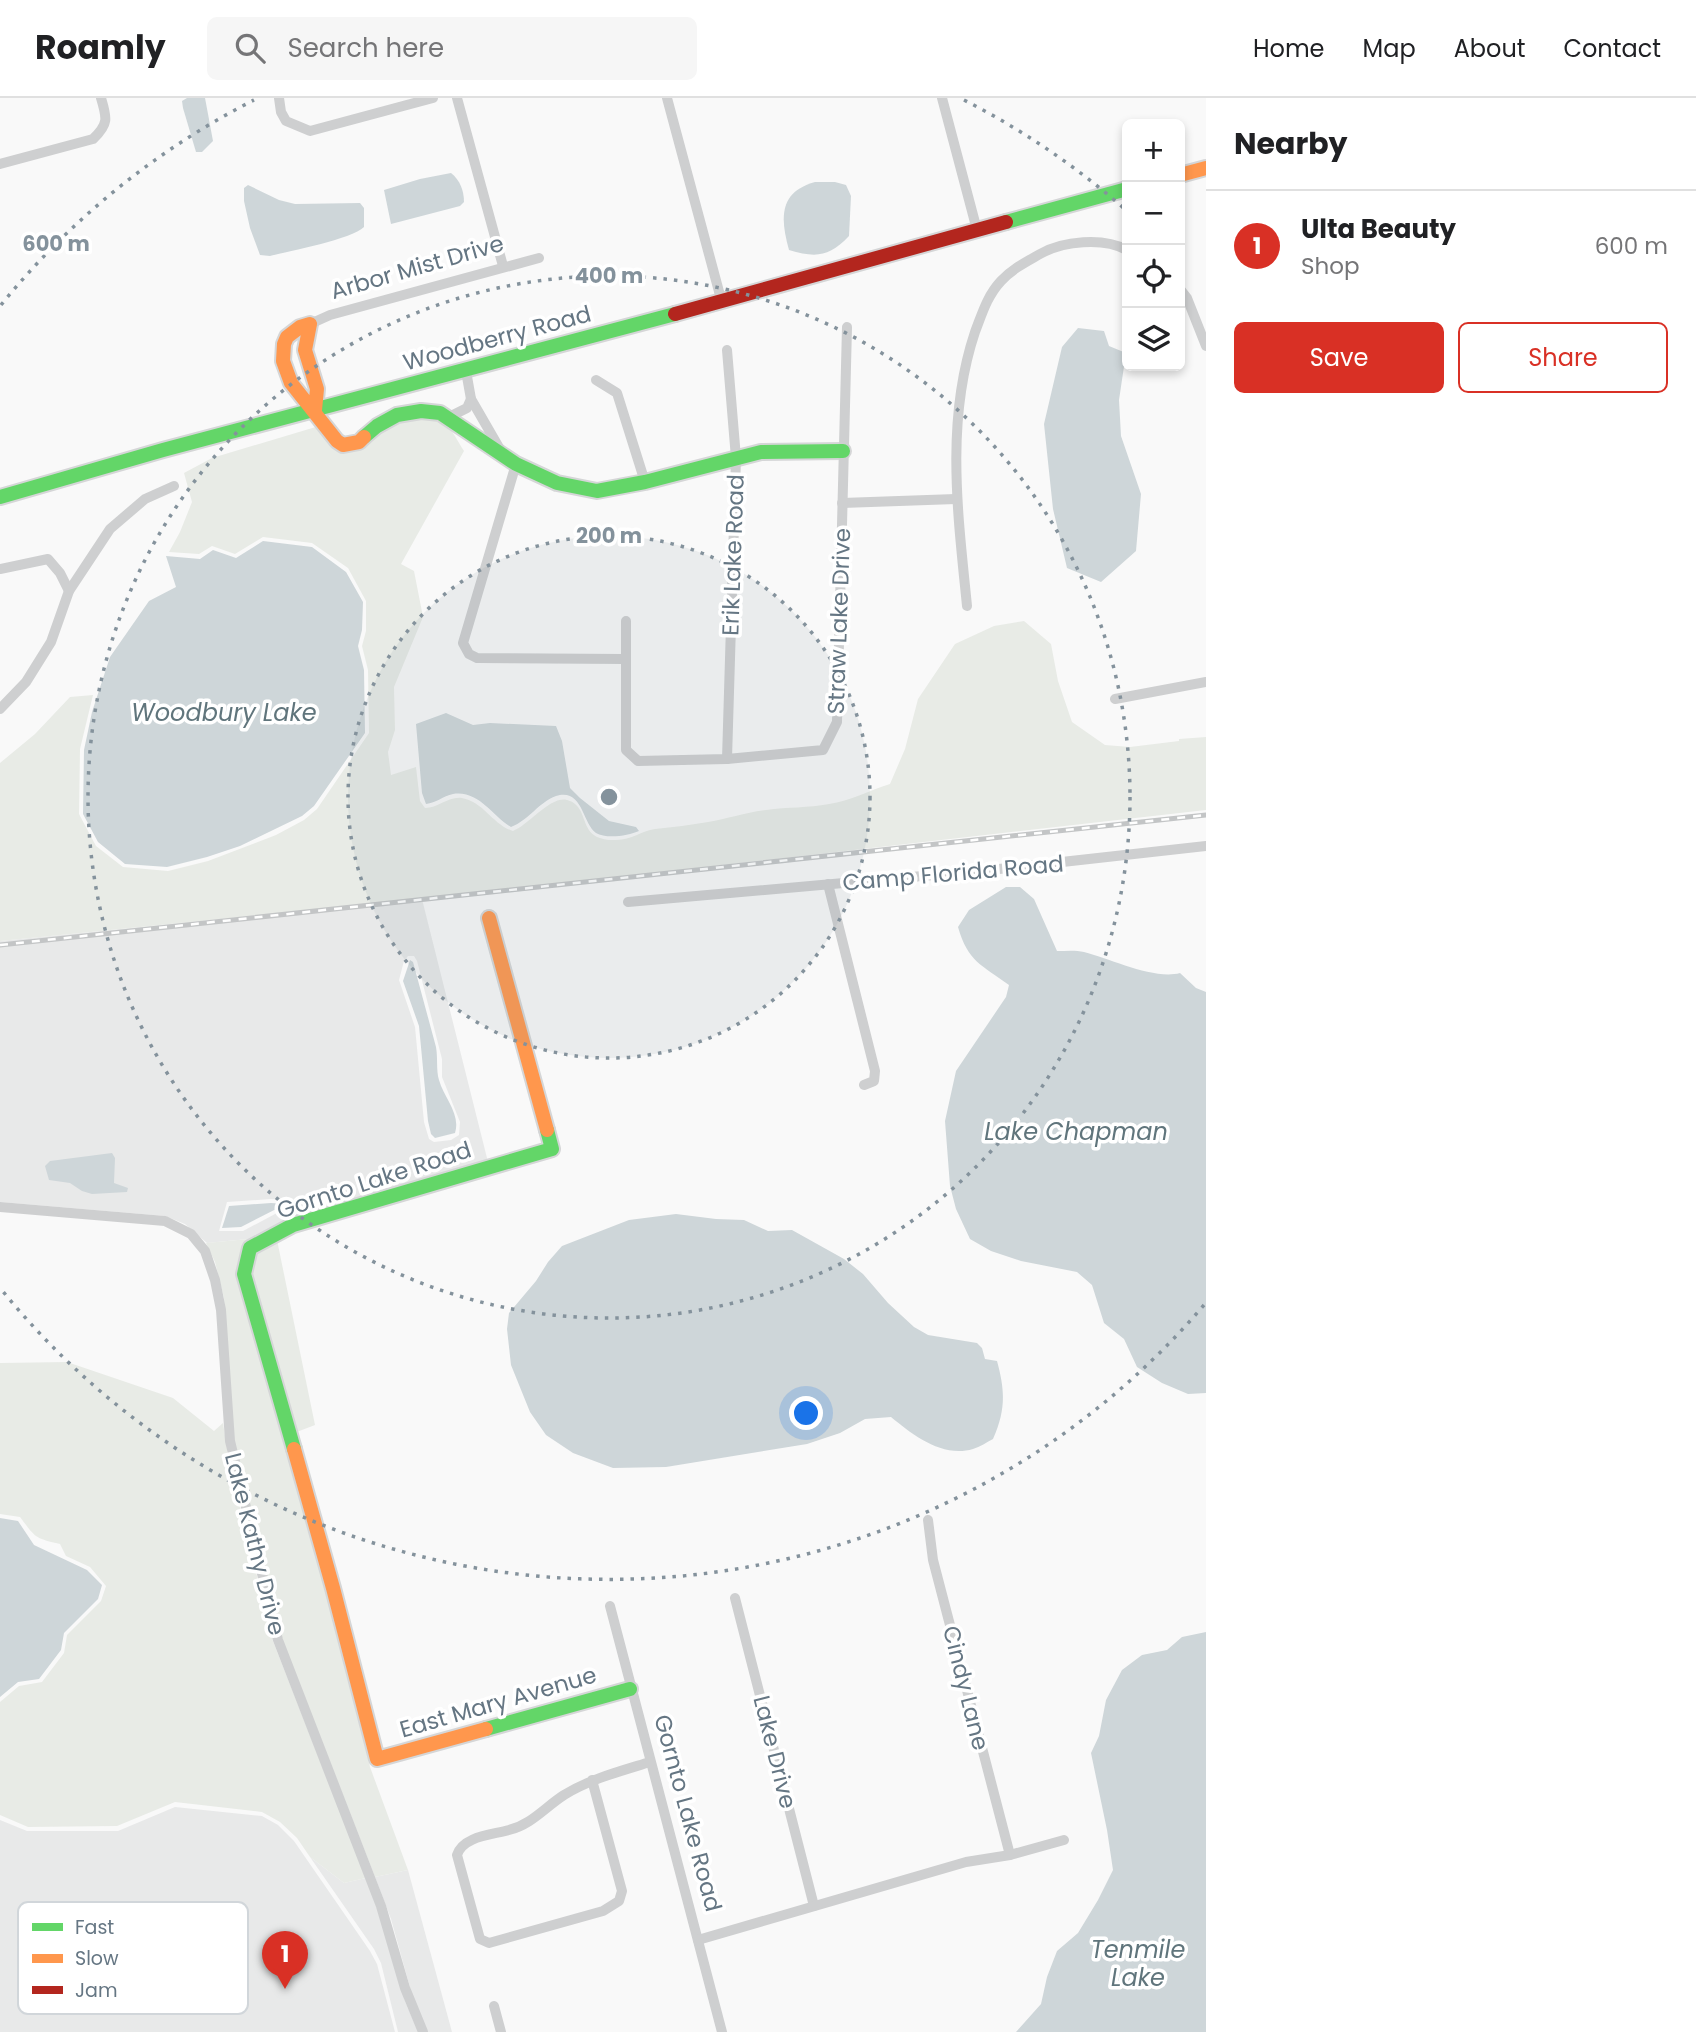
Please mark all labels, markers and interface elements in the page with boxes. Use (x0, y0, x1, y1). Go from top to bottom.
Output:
search box (207, 17, 697, 80)
text: Roamly (35, 24, 165, 71)
icon: search (231, 29, 269, 67)
text: Search here (287, 30, 444, 66)
text: Home (1253, 32, 1325, 65)
text: Map (1363, 32, 1416, 65)
text: About (1454, 32, 1525, 65)
text: Contact (1563, 32, 1661, 65)
map controls (1122, 119, 1185, 371)
button: + (1122, 119, 1185, 182)
text: Nearby (1234, 122, 1348, 165)
button: − (1122, 182, 1185, 245)
text: Ulta Beauty (1301, 211, 1456, 247)
street label: Arbor Mist Drive (327, 227, 507, 307)
text: 600 m (22, 229, 90, 258)
text: 1 (1253, 230, 1261, 262)
text: 600 m (1595, 230, 1668, 262)
button: locate (1122, 245, 1185, 308)
text: Shop (1301, 250, 1360, 282)
text: 400 m (575, 261, 643, 290)
street label: Woodberry Road (400, 298, 594, 378)
button: layers (1122, 308, 1185, 371)
button: Save (1234, 322, 1444, 393)
button: Share (1458, 322, 1668, 393)
street label: Erik Lake Road (714, 474, 752, 636)
text: 200 m (576, 521, 642, 550)
street label: Straw Lake Drive (820, 527, 858, 715)
water label: Woodbury Lake (131, 696, 317, 729)
centre of rings (597, 785, 621, 809)
street label: Camp Florida Road (841, 847, 1065, 899)
water label: Lake Chapman (984, 1115, 1168, 1148)
street label: Gornto Lake Road (273, 1133, 475, 1227)
your location (789, 1396, 823, 1430)
street label: Lake Kathy Drive (217, 1449, 293, 1639)
street label: Cindy Lane (935, 1622, 997, 1754)
street label: East Mary Avenue (396, 1659, 600, 1745)
street label: Lake Drive (746, 1692, 804, 1812)
street label: Gornto Lake Road (646, 1711, 730, 1915)
legend (18, 1902, 248, 2014)
text: Fast (75, 1914, 114, 1941)
pin: 1 (262, 1931, 308, 1989)
water label: Tenmile Lake (1091, 1933, 1185, 1994)
text: Slow (75, 1945, 119, 1972)
text: Jam (75, 1977, 117, 2004)

